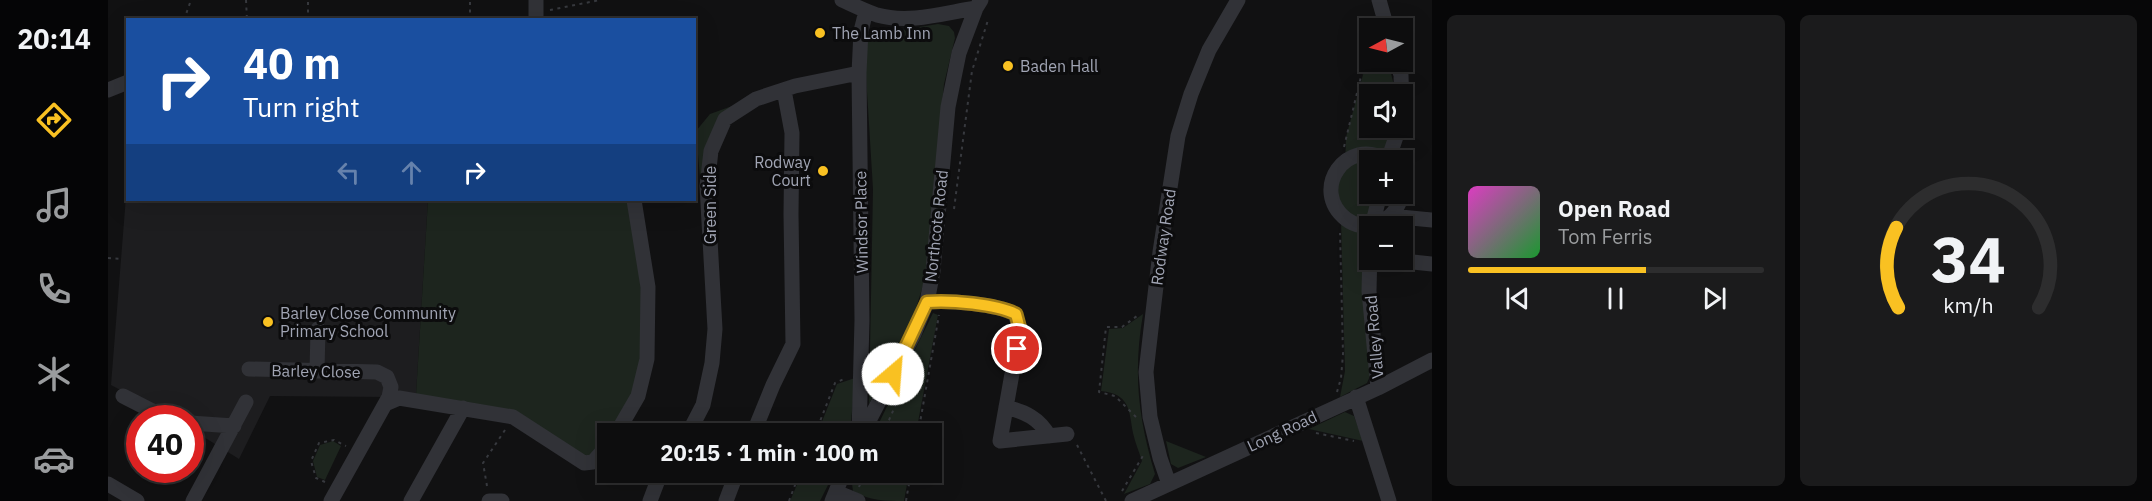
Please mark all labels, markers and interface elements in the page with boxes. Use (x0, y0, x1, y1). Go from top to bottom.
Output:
north arrow (1359, 18, 1413, 72)
map controls (1359, 18, 1413, 270)
text: 20:14 (17, 21, 91, 56)
place label: The Lamb Inn (832, 23, 931, 43)
marker: The Lamb Inn (813, 26, 827, 40)
text: 40 m (243, 36, 341, 91)
icon: right (144, 42, 222, 120)
place label: Baden Hall (1020, 56, 1098, 76)
marker: Baden Hall (1001, 59, 1015, 73)
button: sound (1359, 84, 1413, 138)
text: Turn right (243, 89, 360, 124)
icon: directions (33, 99, 75, 141)
button: + (1359, 150, 1413, 204)
place label: Rodway Court (754, 152, 811, 190)
icon: left (332, 156, 365, 189)
icon: ahead (395, 156, 428, 189)
icon: right (458, 156, 491, 189)
marker: Rodway Court (816, 164, 830, 178)
street label: Green Side (700, 165, 720, 244)
street label: Northcote Road (920, 169, 952, 283)
street label: Windsor Place (850, 170, 872, 273)
icon: music (33, 184, 75, 226)
street label: Rodway Road (1146, 187, 1180, 287)
text: Open Road (1558, 194, 1671, 223)
button: − (1359, 216, 1413, 270)
text: 34 (1931, 218, 2006, 299)
text: Tom Ferris (1558, 223, 1653, 250)
icon: phone (33, 268, 75, 310)
icon: previous (1501, 282, 1534, 315)
icon: pause (1599, 282, 1632, 315)
icon: next (1698, 282, 1731, 315)
text: km/h (1943, 291, 1993, 319)
street label: Valley Road (1360, 294, 1388, 380)
place label: Barley Close Community Primary School (280, 303, 456, 341)
marker: Barley Close Community Primary School (261, 315, 275, 329)
pin (991, 323, 1042, 374)
icon: arrive (1000, 332, 1033, 365)
position arrow (861, 342, 925, 406)
icon: climate (33, 353, 75, 395)
street label: Barley Close (271, 360, 361, 382)
speed limit sign: 40 (126, 405, 204, 483)
street label: Long Road (1244, 406, 1320, 456)
icon: car (33, 438, 75, 480)
text: 20:15 · 1 min · 100 m (660, 438, 879, 467)

